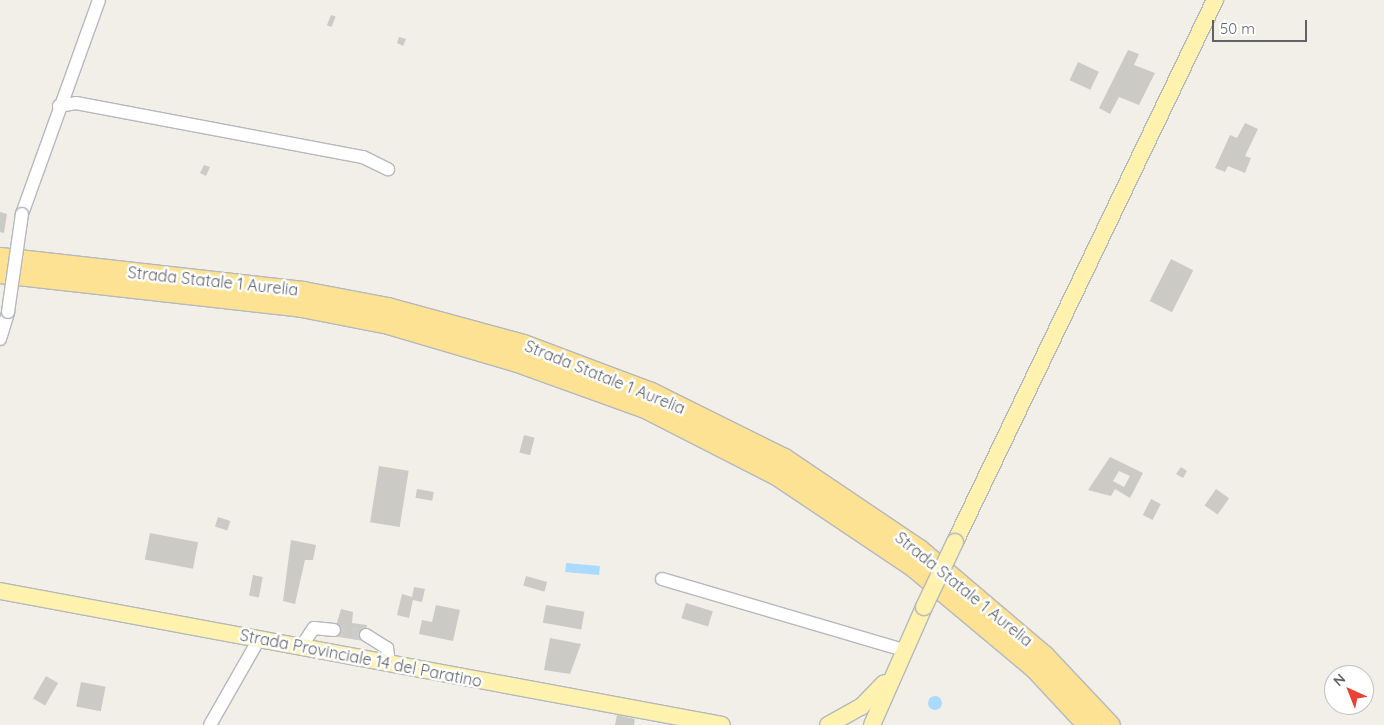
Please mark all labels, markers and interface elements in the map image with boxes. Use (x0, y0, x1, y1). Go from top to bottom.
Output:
scale bar (1214, 10, 1309, 42)
text: 50 m (1220, 19, 1255, 38)
street label: Strada Statale 1 Aurelia (127, 263, 299, 299)
street label: Strada Statale 1 Aurelia (522, 336, 688, 418)
street label: Strada Statale 1 Aurelia (891, 528, 1037, 650)
street label: Strada Provinciale 14 del Paratino (238, 625, 484, 691)
north arrow (1324, 665, 1374, 715)
text: N (1329, 670, 1349, 690)

